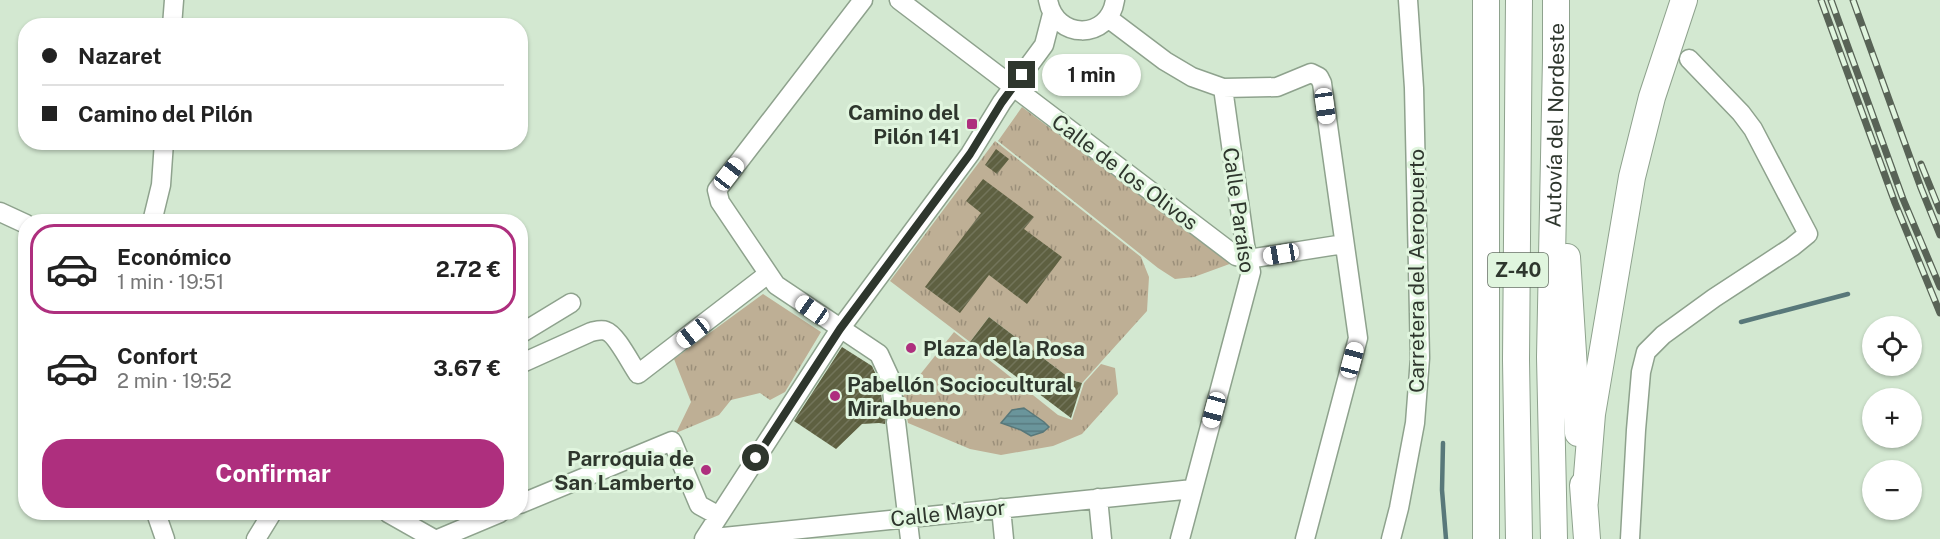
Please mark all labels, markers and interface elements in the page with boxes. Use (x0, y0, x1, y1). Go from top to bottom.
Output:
street label: Autovía del Nordeste (1540, 23, 1569, 228)
text: Nazaret (78, 43, 162, 69)
callout: 1 min (1043, 54, 1142, 96)
route end (1008, 61, 1035, 88)
text: 1 min (1067, 63, 1116, 87)
car (1314, 87, 1336, 125)
place label: Camino del Pilón 141 (848, 100, 960, 149)
text: Camino del Pilón (78, 101, 253, 127)
street label: Calle de los Olivos (1047, 109, 1203, 235)
marker: Camino del Pilón 141 (965, 117, 979, 131)
street label: Calle Paraíso (1218, 146, 1260, 274)
street label: Carretera del Aeropuerto (1404, 149, 1429, 393)
car (711, 154, 747, 194)
icon: car (45, 242, 99, 296)
car (1262, 242, 1300, 266)
text: Económico (117, 244, 232, 270)
road number: Z-40 (1488, 253, 1548, 287)
text: 2.72 € (436, 256, 501, 282)
text: 1 min · 19:51 (117, 270, 224, 294)
car (792, 292, 832, 328)
car (673, 315, 713, 351)
map controls (1862, 316, 1922, 520)
button: locate (1862, 316, 1922, 376)
place label: Plaza de la Rosa (923, 336, 1085, 361)
car (1339, 340, 1365, 380)
icon: car (45, 341, 99, 395)
marker: Plaza de la Rosa (904, 341, 918, 355)
text: Confort (117, 343, 198, 369)
text: 3.67 € (433, 355, 501, 381)
text: 2 min · 19:52 (117, 369, 232, 393)
place label: Pabellón Sociocultural Miralbueno (847, 372, 1074, 421)
button: + (1862, 388, 1922, 448)
marker: Pabellón Sociocultural Miralbueno (828, 389, 842, 403)
car (1201, 390, 1227, 430)
button: Confirmar (42, 439, 504, 508)
route start (742, 444, 769, 471)
place label: Parroquia de San Lamberto (554, 446, 694, 495)
button: − (1862, 460, 1922, 520)
marker: Parroquia de San Lamberto (699, 463, 713, 477)
street label: Calle Mayor (889, 495, 1007, 531)

